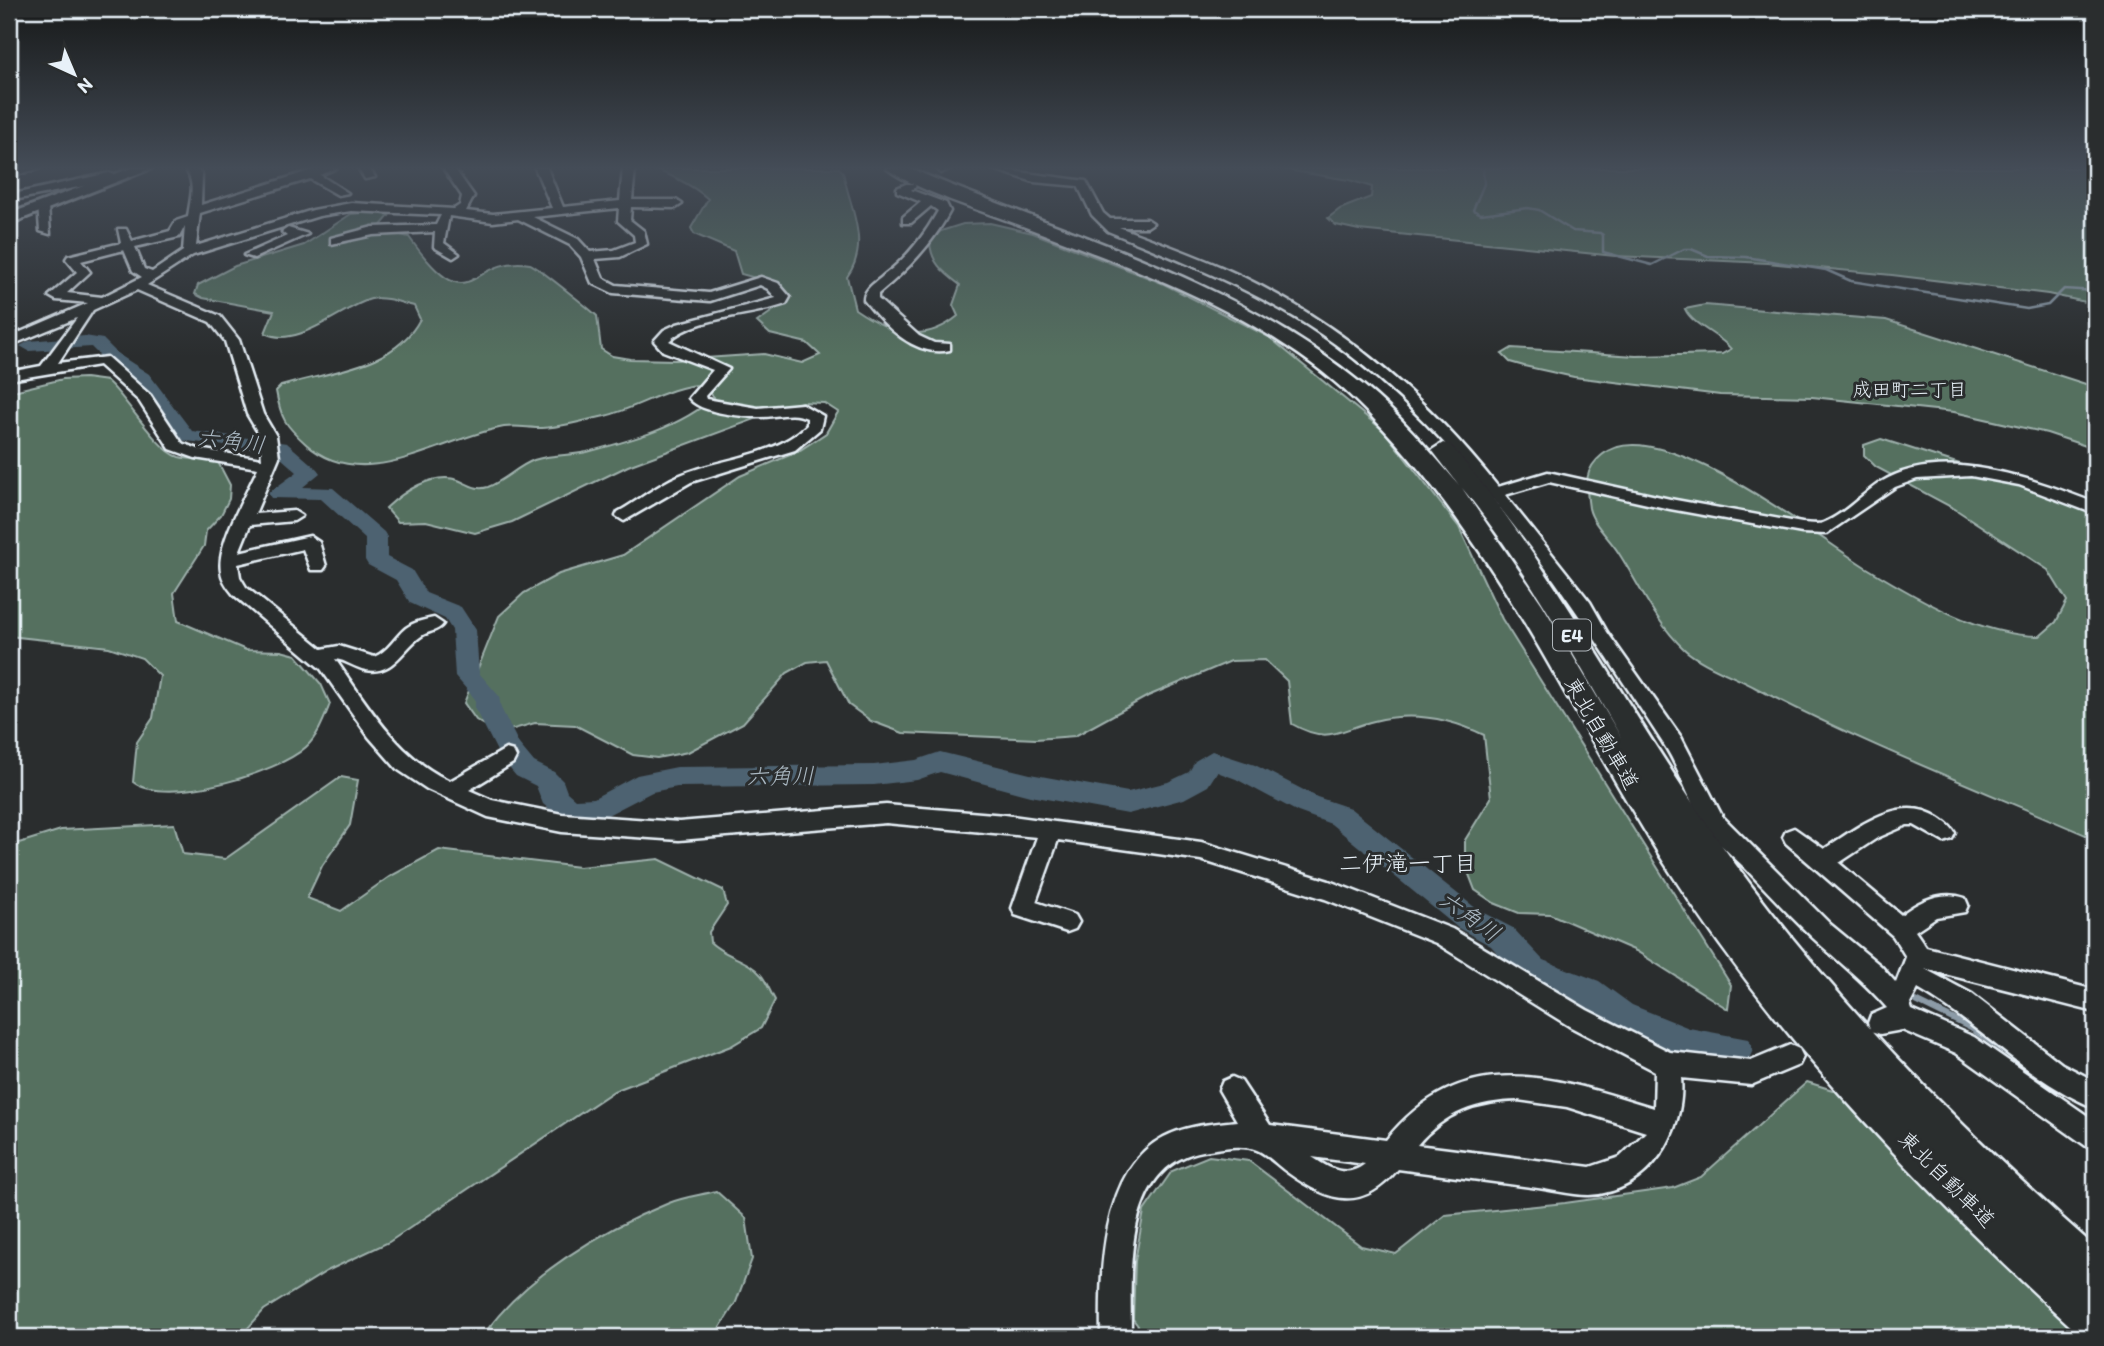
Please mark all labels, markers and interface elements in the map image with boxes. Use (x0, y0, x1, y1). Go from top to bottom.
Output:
north arrow (38, 38, 108, 108)
text: N (73, 73, 98, 99)
district label: 成田町二丁目 (1853, 378, 1967, 401)
water label: 六角川 (195, 423, 267, 459)
road number: E4 (1553, 620, 1591, 650)
street label: 東北自動車道 (1560, 672, 1644, 794)
water label: 六角川 (745, 761, 815, 791)
district label: 二伊滝一丁目 (1339, 849, 1477, 877)
water label: 六角川 (1434, 885, 1506, 947)
street label: 東北自動車道 (1894, 1126, 2000, 1232)

